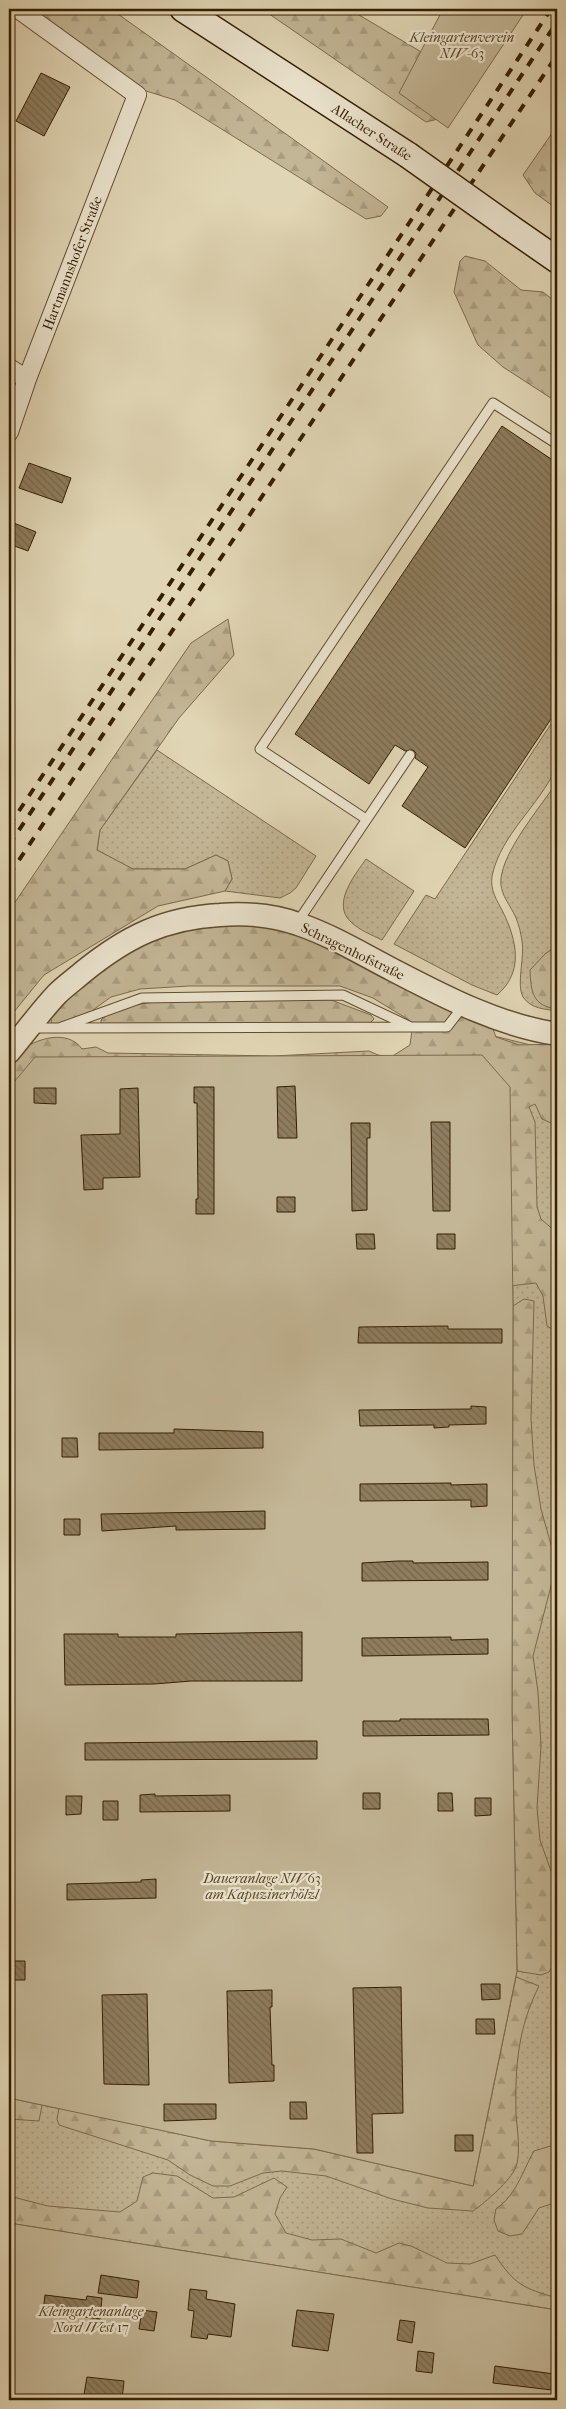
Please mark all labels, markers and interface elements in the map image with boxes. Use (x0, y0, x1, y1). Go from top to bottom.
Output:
park label: Kleingartenverein NW-63 (409, 29, 515, 62)
street label: Allacher Straße (328, 100, 415, 165)
street label: Hartmannshofer Straße (39, 194, 106, 333)
street label: Schragenhofstraße (298, 919, 407, 984)
park label: Daueranlage NW63 am Kapuzinerhölzl (202, 1870, 321, 1903)
park label: Kleingartenanlage Nord West 17 (38, 2303, 144, 2336)

